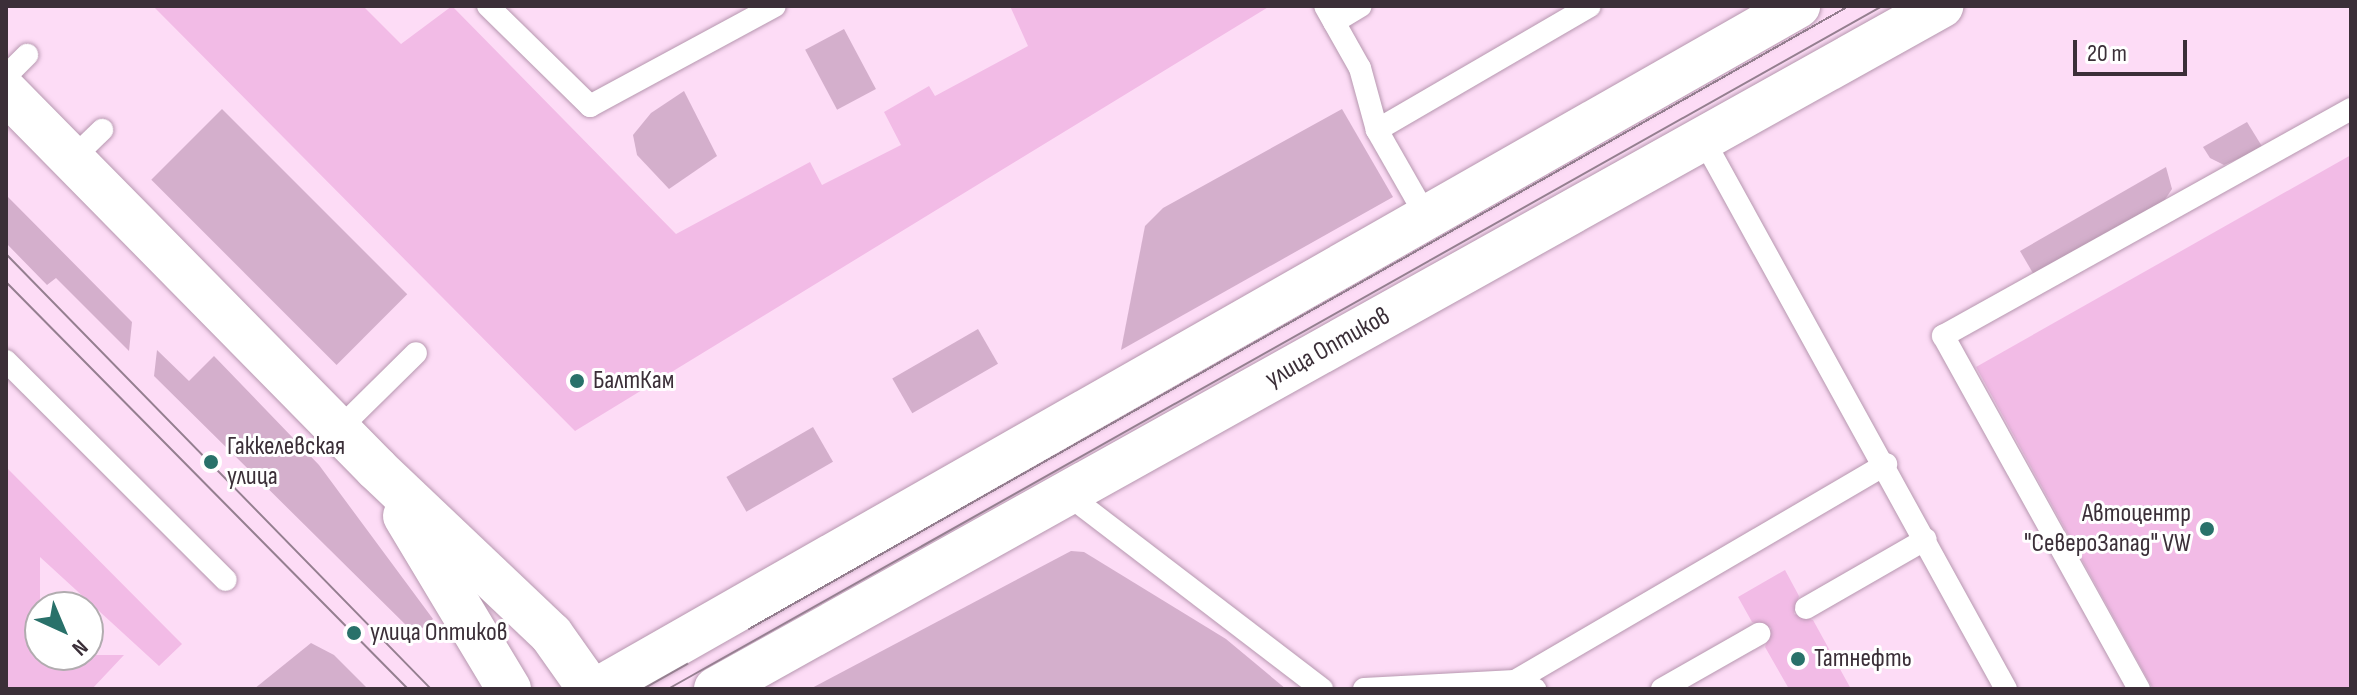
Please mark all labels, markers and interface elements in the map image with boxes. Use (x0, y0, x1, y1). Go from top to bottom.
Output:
scale bar (2077, 24, 2191, 74)
text: 20 m (2087, 39, 2127, 68)
street label: улица Оптиков (1260, 301, 1396, 395)
place label: БалтКам (593, 365, 674, 397)
marker: БалтКам (568, 372, 586, 390)
place label: Гаккелевская улица (227, 431, 345, 492)
marker: Гаккелевская улица (202, 453, 220, 471)
place label: Автоцентр "СевероЗапад" VW (2024, 498, 2191, 560)
marker: Автоцентр "СевероЗапад" VW (2198, 520, 2216, 538)
north arrow (24, 591, 104, 671)
place label: улица Оптиков (370, 617, 508, 649)
marker: улица Оптиков (345, 624, 363, 642)
text: N (66, 633, 93, 661)
place label: Татнефть (1814, 643, 1912, 675)
marker: Татнефть (1789, 650, 1807, 668)

